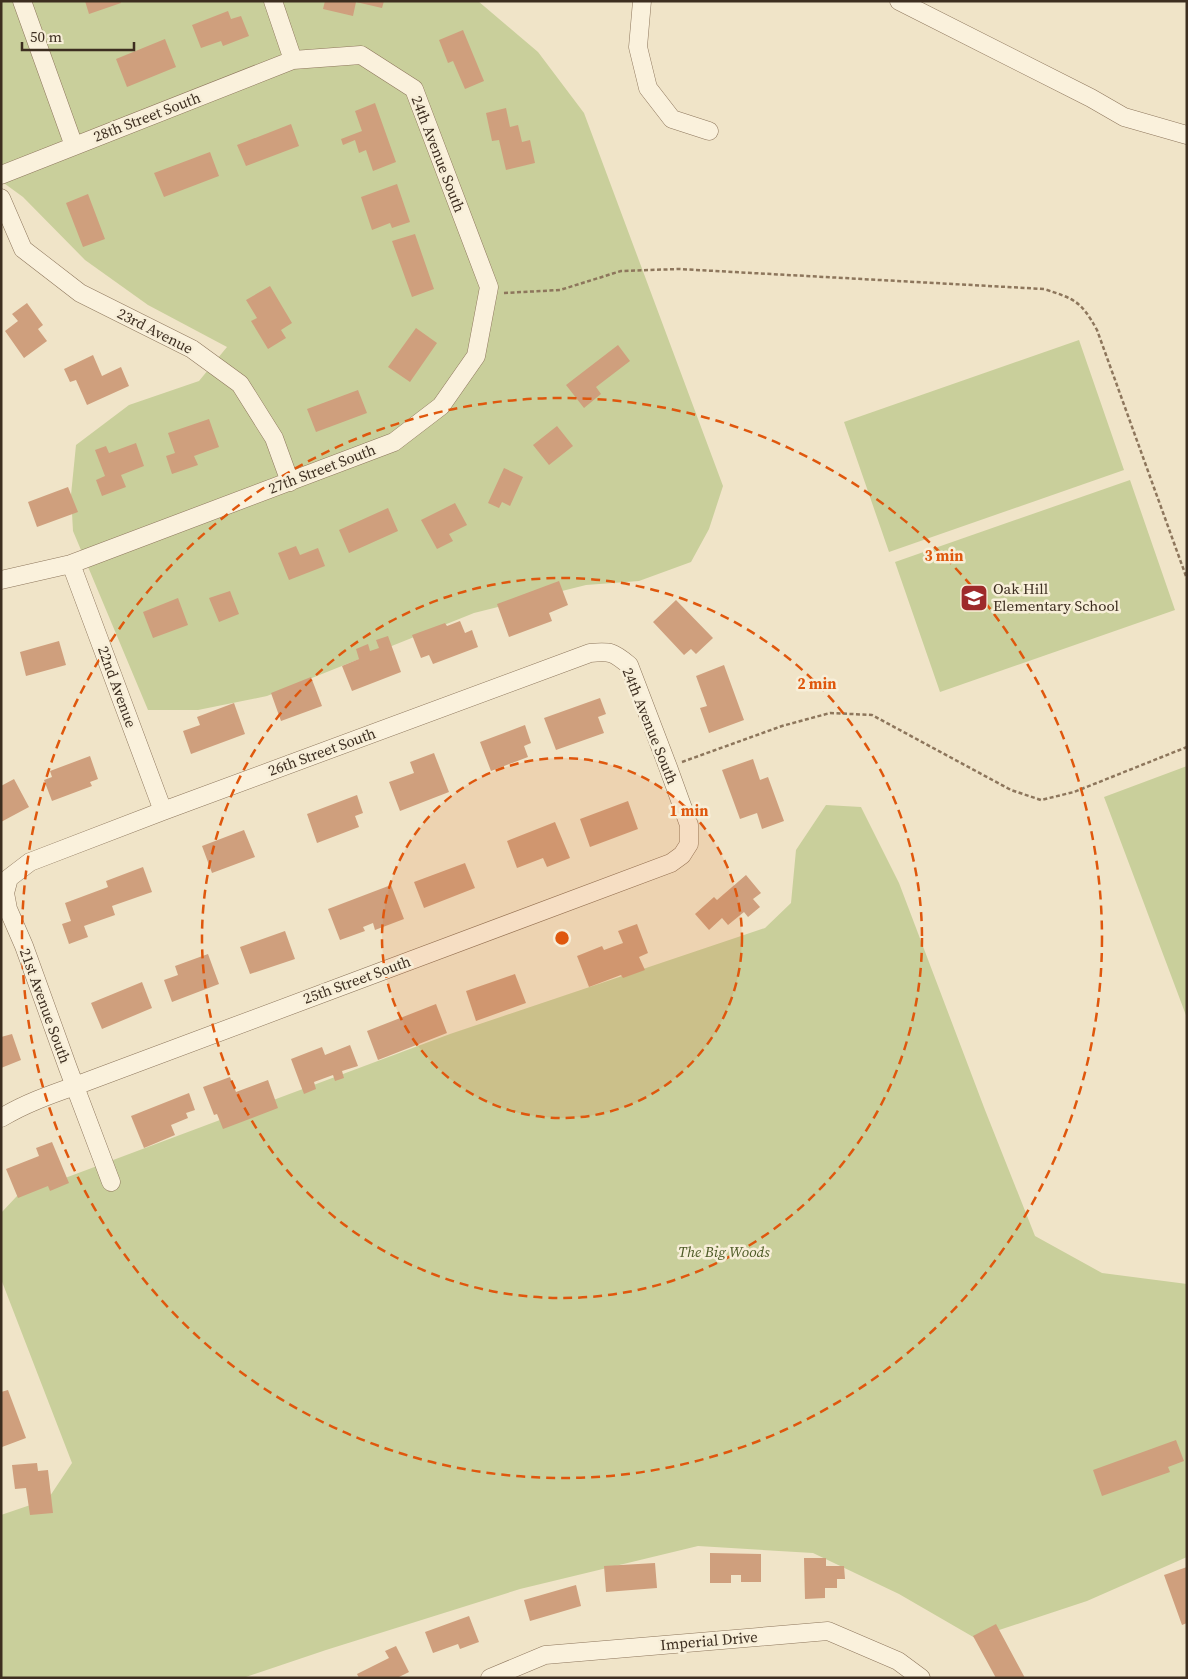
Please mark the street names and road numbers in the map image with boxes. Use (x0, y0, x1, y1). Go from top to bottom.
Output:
street label: 28th Street South (90, 86, 203, 147)
street label: 24th Avenue South (407, 92, 470, 215)
street label: 23rd Avenue (114, 302, 197, 359)
street label: 27th Street South (265, 438, 378, 499)
street label: 22nd Avenue (93, 643, 142, 731)
street label: 24th Avenue South (618, 665, 683, 787)
street label: 26th Street South (265, 722, 379, 781)
street label: 21st Avenue South (15, 945, 76, 1066)
street label: 25th Street South (300, 950, 414, 1009)
street label: Imperial Drive (659, 1626, 759, 1655)

